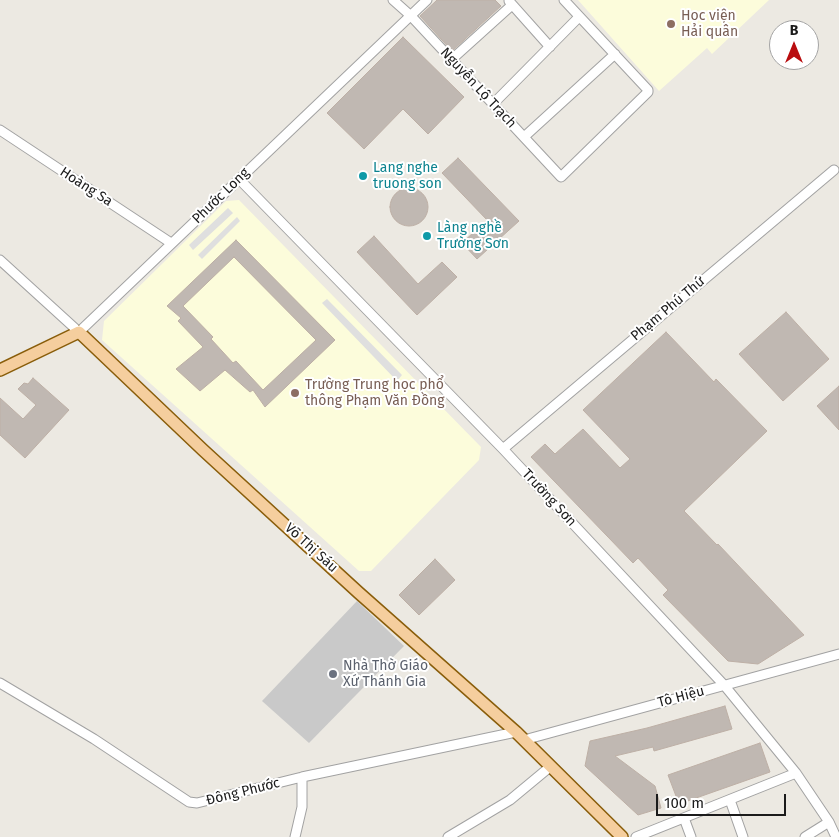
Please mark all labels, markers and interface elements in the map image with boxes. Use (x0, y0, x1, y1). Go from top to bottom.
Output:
place label: Học viện Hải quân (681, 8, 738, 40)
marker: Học viện Hải quân (665, 18, 677, 30)
north arrow (769, 20, 819, 70)
text: B (790, 22, 798, 39)
street label: Nguyễn Lộ Trạch (436, 44, 520, 132)
place label: Lang nghe truong son (373, 160, 442, 192)
street label: Hoàng Sa (56, 164, 116, 210)
street label: Phước Long (189, 165, 253, 227)
marker: Lang nghe truong son (357, 170, 369, 182)
place label: Làng nghề Trường Sơn (437, 220, 509, 252)
marker: Làng nghề Trường Sơn (421, 230, 433, 242)
street label: Phạm Phú Thứ (628, 273, 708, 345)
place label: Trường Trung học phổ thông Phạm Văn Đồng (305, 377, 445, 410)
marker: Trường Trung học phổ thông Phạm Văn Đồng (289, 387, 301, 399)
street label: Trường Sơn (518, 466, 580, 530)
street label: Võ Thị Sáu (281, 520, 341, 576)
place label: Nhà Thờ Giáo Xứ Thánh Gia (343, 658, 428, 690)
marker: Nhà Thờ Giáo Xứ Thánh Gia (327, 668, 339, 680)
street label: Tô Hiệu (656, 683, 706, 711)
street label: Đông Phước (204, 775, 282, 809)
scale bar (659, 784, 789, 816)
text: 100 m (664, 794, 704, 812)

